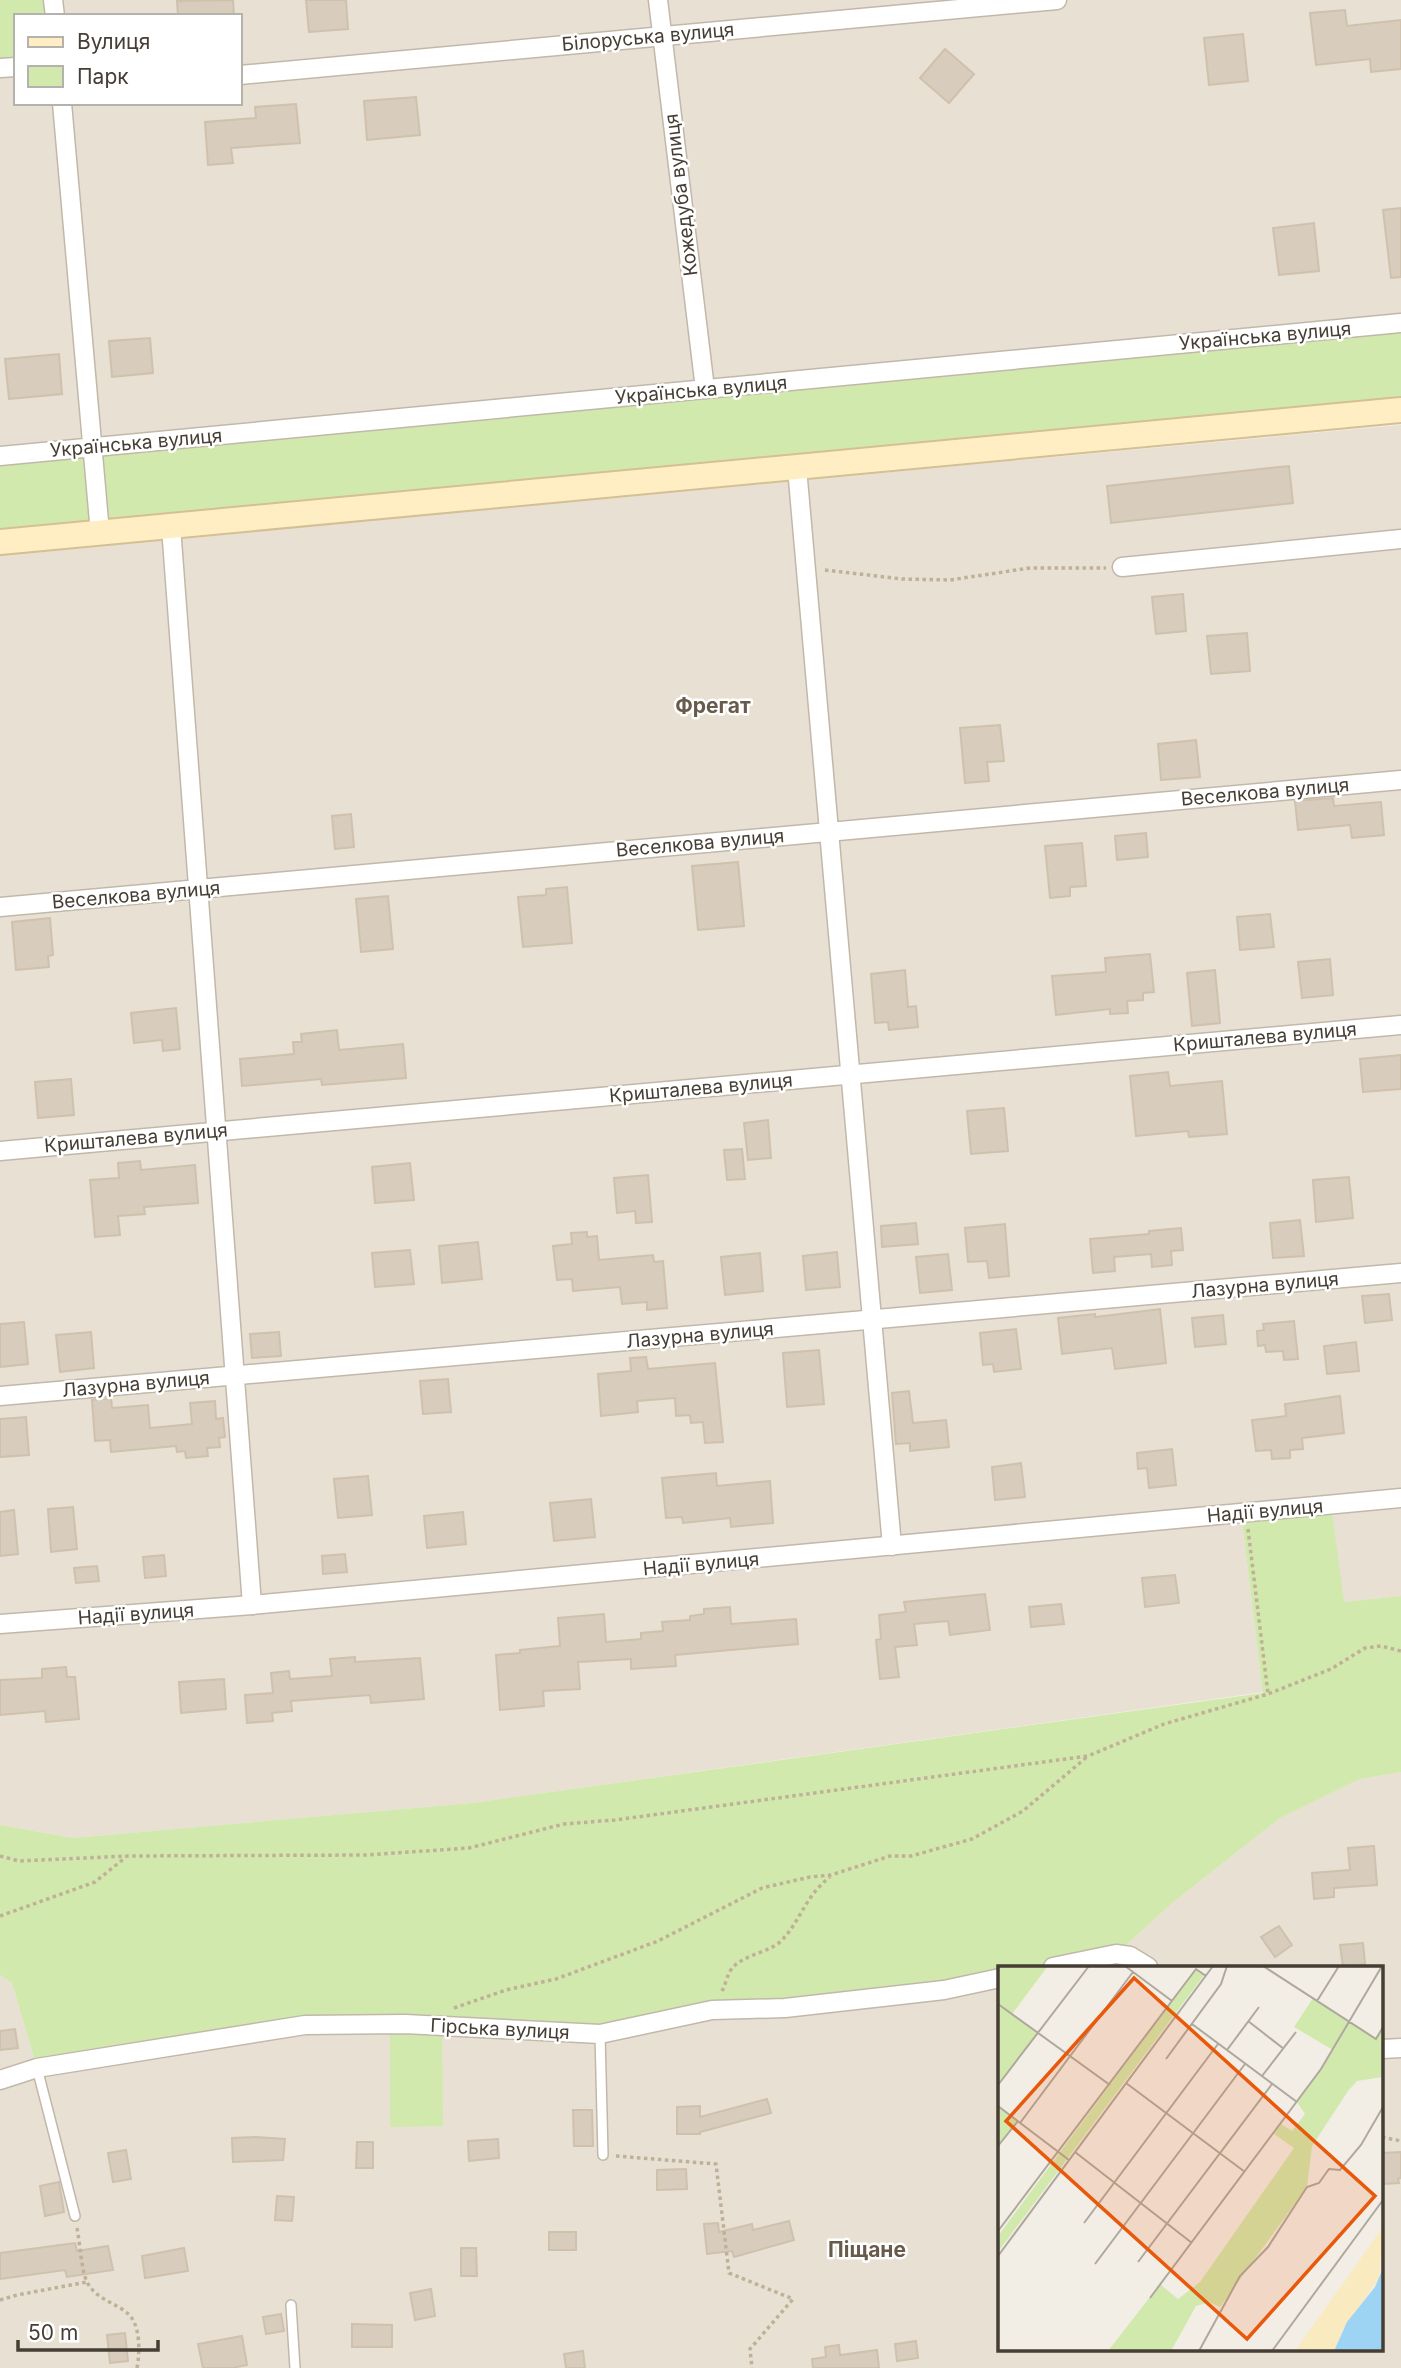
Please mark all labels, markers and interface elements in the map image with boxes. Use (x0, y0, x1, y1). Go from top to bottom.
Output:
legend (14, 14, 242, 105)
street label: Білоруська вулиця (561, 18, 735, 56)
text: Вулиця (77, 29, 150, 54)
text: Парк (77, 64, 129, 89)
street label: Кожедуба вулиця (660, 112, 702, 278)
street label: Українська вулиця (1178, 317, 1352, 355)
street label: Українська вулиця (614, 371, 788, 409)
street label: Українська вулиця (49, 424, 223, 462)
district label: Фрегат (675, 693, 751, 718)
street label: Веселкова вулиця (1180, 773, 1350, 811)
street label: Веселкова вулиця (615, 824, 785, 862)
street label: Веселкова вулиця (51, 876, 221, 914)
street label: Кришталева вулиця (1172, 1018, 1358, 1056)
street label: Кришталева вулиця (608, 1069, 794, 1107)
street label: Кришталева вулиця (43, 1119, 229, 1157)
street label: Лазурна вулиця (1190, 1267, 1340, 1303)
street label: Лазурна вулиця (625, 1317, 775, 1353)
street label: Лазурна вулиця (61, 1366, 211, 1402)
street label: Надії вулиця (1206, 1494, 1324, 1528)
street label: Надії вулиця (642, 1547, 760, 1581)
street label: Надії вулиця (77, 1598, 195, 1630)
inset map (998, 1966, 1384, 2350)
street label: Гірська вулиця (430, 2014, 570, 2044)
district label: Піщане (828, 2237, 906, 2262)
scale bar (18, 2308, 158, 2352)
text: 50 m (28, 2320, 78, 2345)

